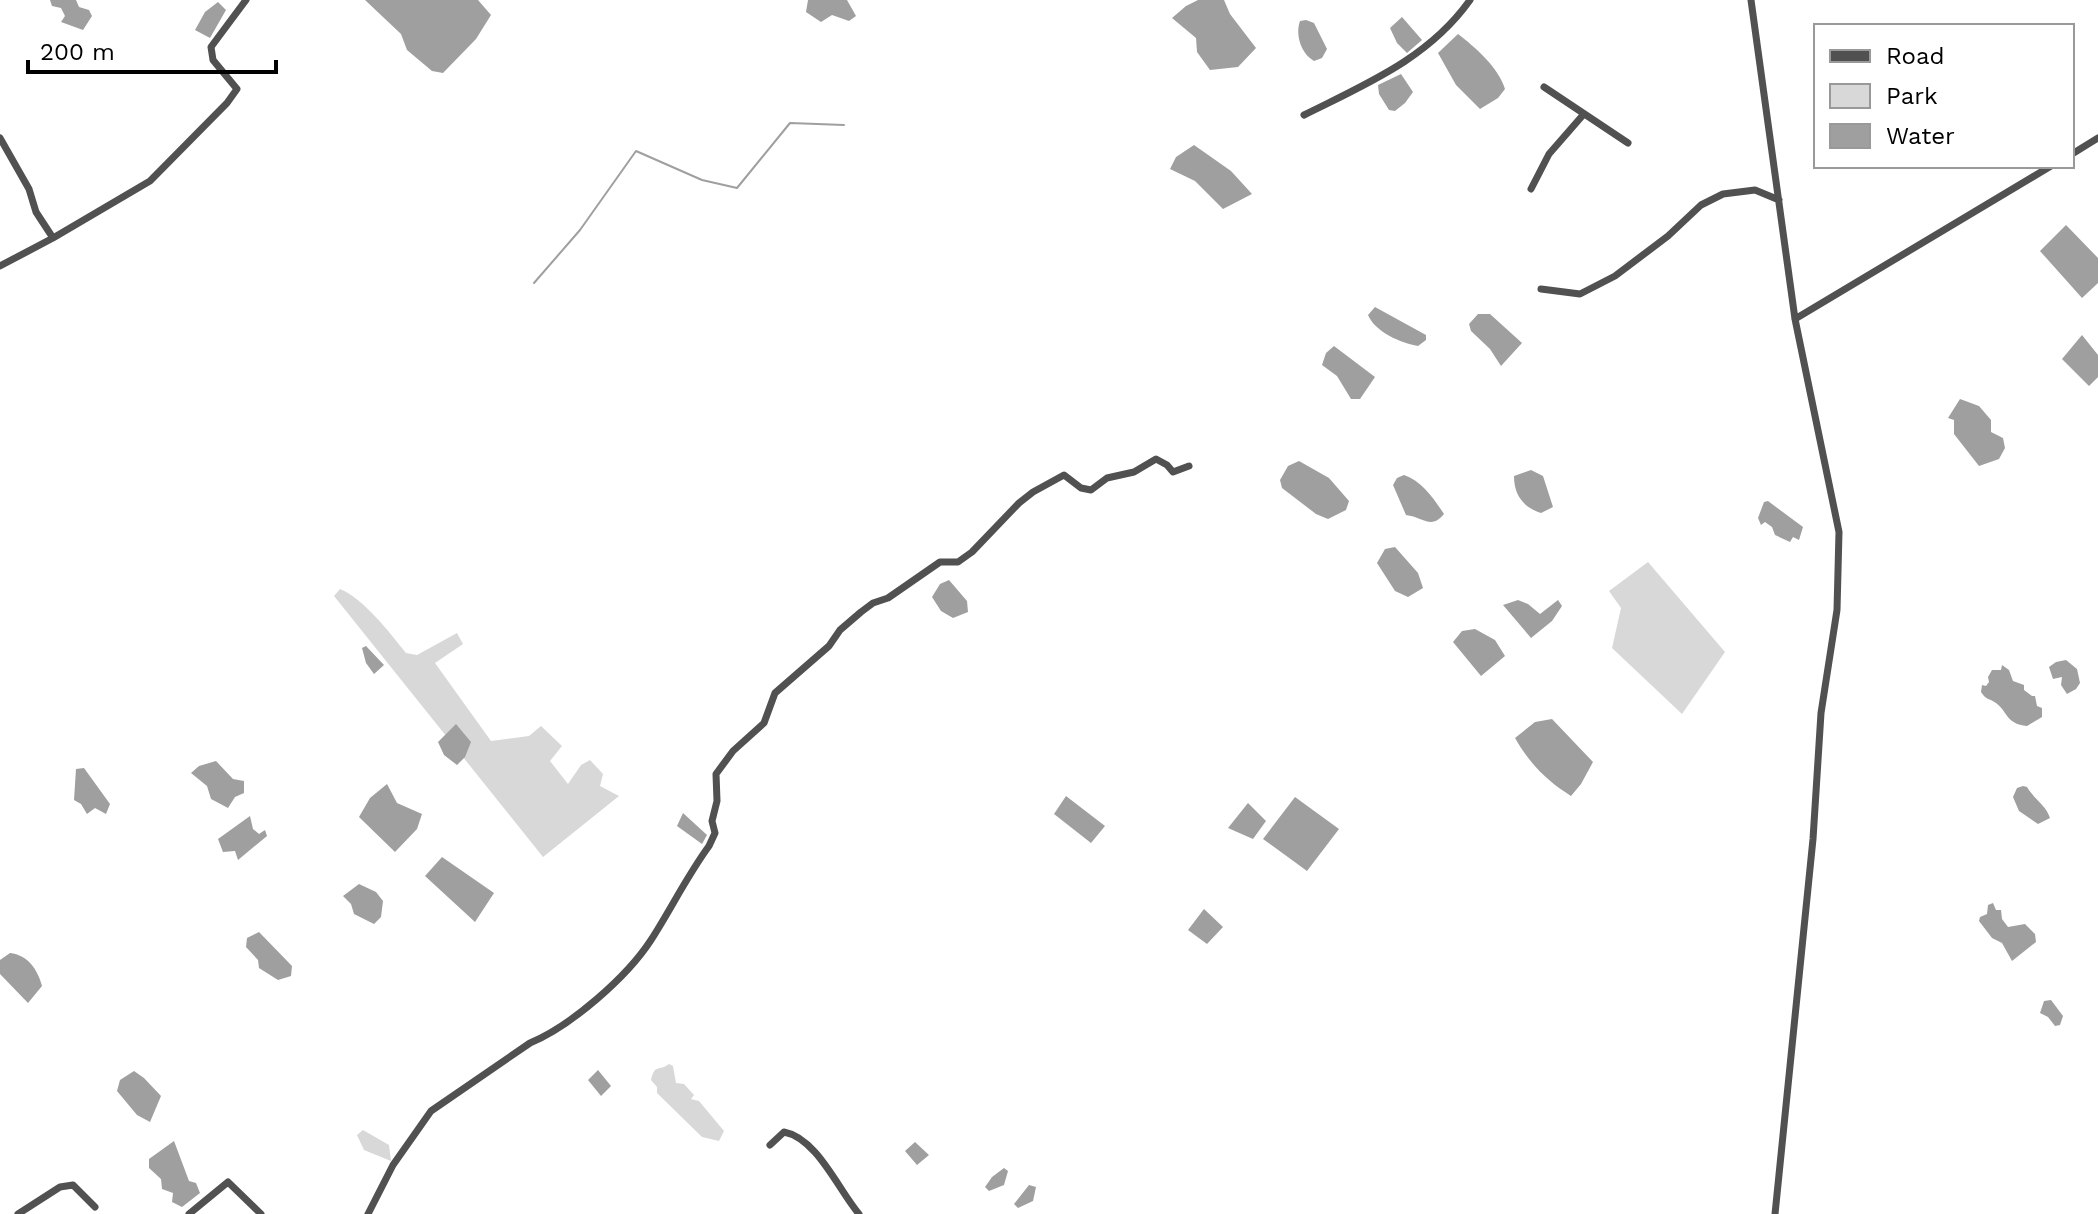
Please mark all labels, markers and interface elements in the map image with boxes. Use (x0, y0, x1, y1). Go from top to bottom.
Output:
scale bar (28, 24, 276, 74)
legend (1814, 24, 2074, 168)
text: 200 m (40, 38, 115, 66)
text: Road (1886, 42, 1945, 70)
text: Park (1886, 82, 1938, 110)
text: Water (1886, 122, 1955, 150)

